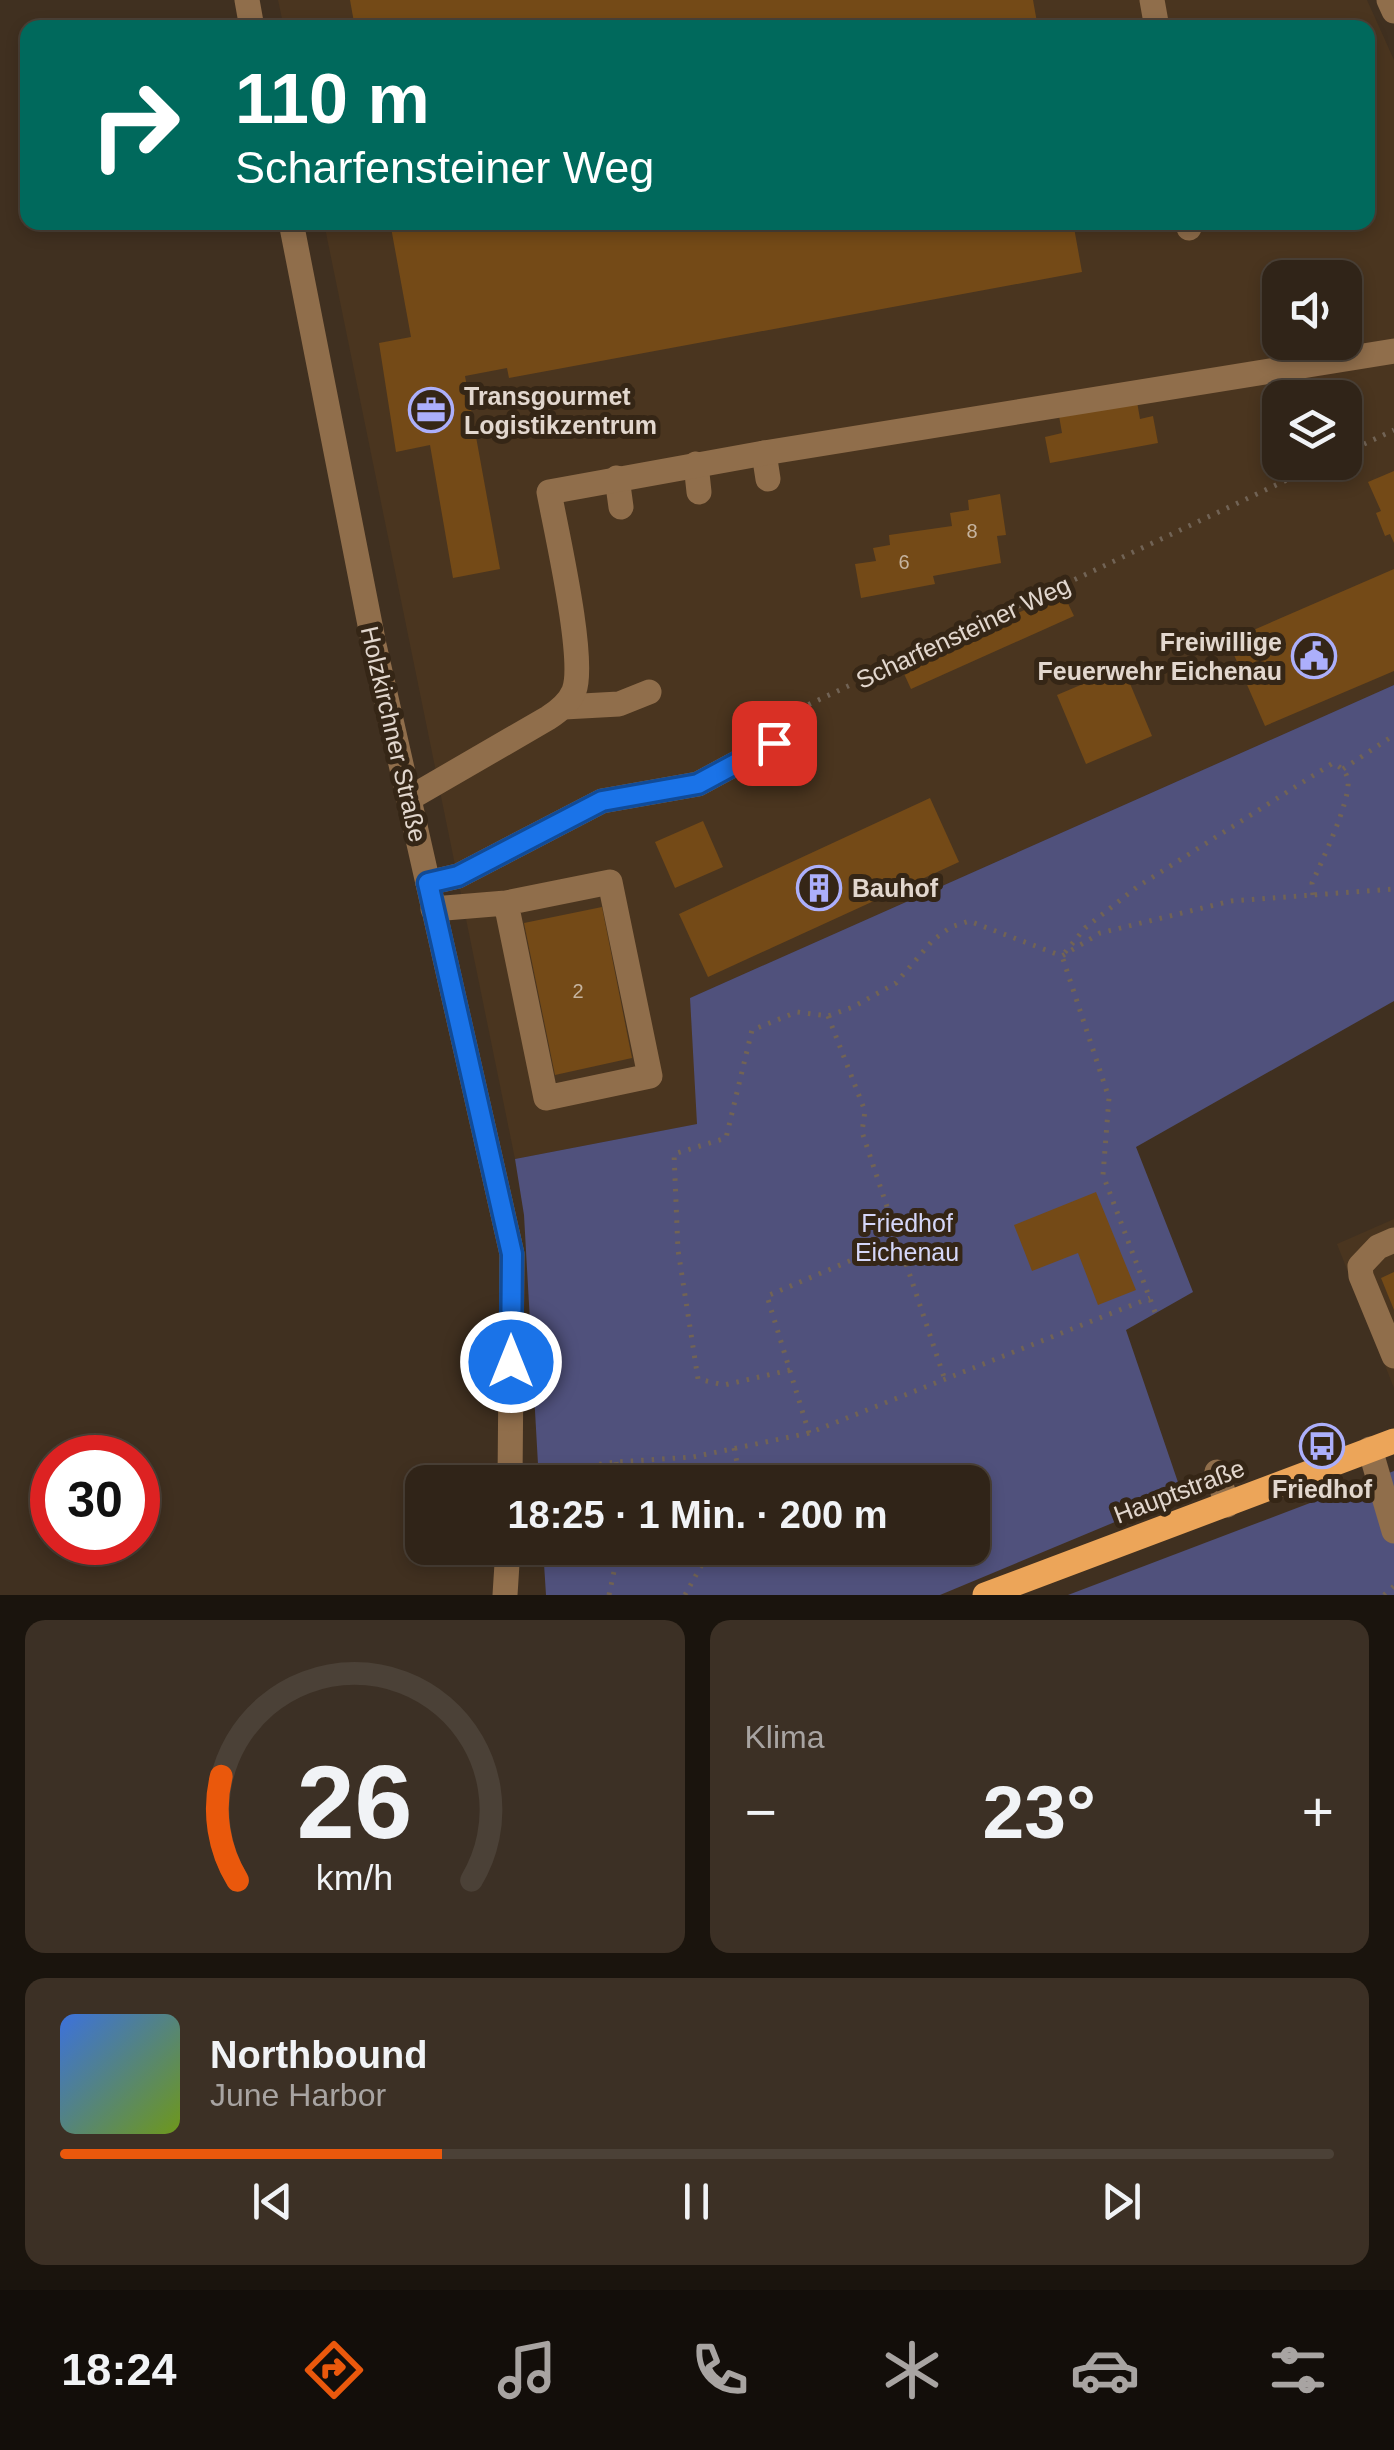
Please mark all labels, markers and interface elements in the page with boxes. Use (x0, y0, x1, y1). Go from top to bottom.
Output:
icon: right (70, 60, 200, 190)
text: 110 m (235, 60, 430, 138)
text: Scharfensteiner Weg (235, 142, 654, 193)
map controls (1262, 260, 1362, 480)
button: sound (1262, 260, 1362, 360)
button: layers (1262, 380, 1362, 480)
place label: Transgourmet Logistikzentrum (464, 382, 657, 439)
office icon: Transgourmet Logistikzentrum (408, 387, 454, 433)
house number: 8 (966, 520, 978, 542)
house number: 6 (898, 551, 910, 573)
street label: Scharfensteiner Weg (851, 570, 1075, 694)
street label: Holzkirchner Straße (356, 623, 432, 845)
place label: Freiwillige Feuerwehr Eichenau (1037, 628, 1282, 685)
public building icon: Freiwillige Feuerwehr Eichenau (1291, 633, 1337, 679)
pin (732, 701, 817, 786)
icon: arrive (747, 716, 802, 771)
building icon: Bauhof (796, 865, 842, 911)
place label: Bauhof (852, 874, 939, 902)
house number: 2 (572, 980, 584, 1002)
park label: Friedhof Eichenau (855, 1209, 959, 1266)
position arrow (459, 1310, 563, 1414)
bus stop icon: Friedhof (1299, 1423, 1345, 1469)
speed limit sign: 30 (30, 1435, 160, 1565)
street label: Hauptstraße (1110, 1453, 1248, 1529)
place label: Friedhof (1272, 1475, 1373, 1503)
text: 18:25 · 1 Min. · 200 m (507, 1494, 888, 1536)
text: Klima (745, 1719, 825, 1755)
text: 26 (297, 1744, 413, 1860)
text: 23° (983, 1770, 1096, 1854)
text: − (745, 1781, 777, 1843)
text: + (1302, 1781, 1334, 1843)
text: km/h (316, 1858, 393, 1898)
text: Northbound (210, 2034, 427, 2076)
text: June Harbor (210, 2077, 386, 2113)
icon: previous (245, 2174, 300, 2229)
icon: pause (669, 2174, 724, 2229)
icon: next (1094, 2174, 1149, 2229)
icon: directions (299, 2335, 369, 2405)
icon: music (492, 2335, 562, 2405)
icon: phone (685, 2335, 755, 2405)
icon: climate (877, 2335, 947, 2405)
icon: car (1070, 2335, 1140, 2405)
icon: filters (1263, 2335, 1333, 2405)
text: 18:24 (61, 2344, 176, 2395)

